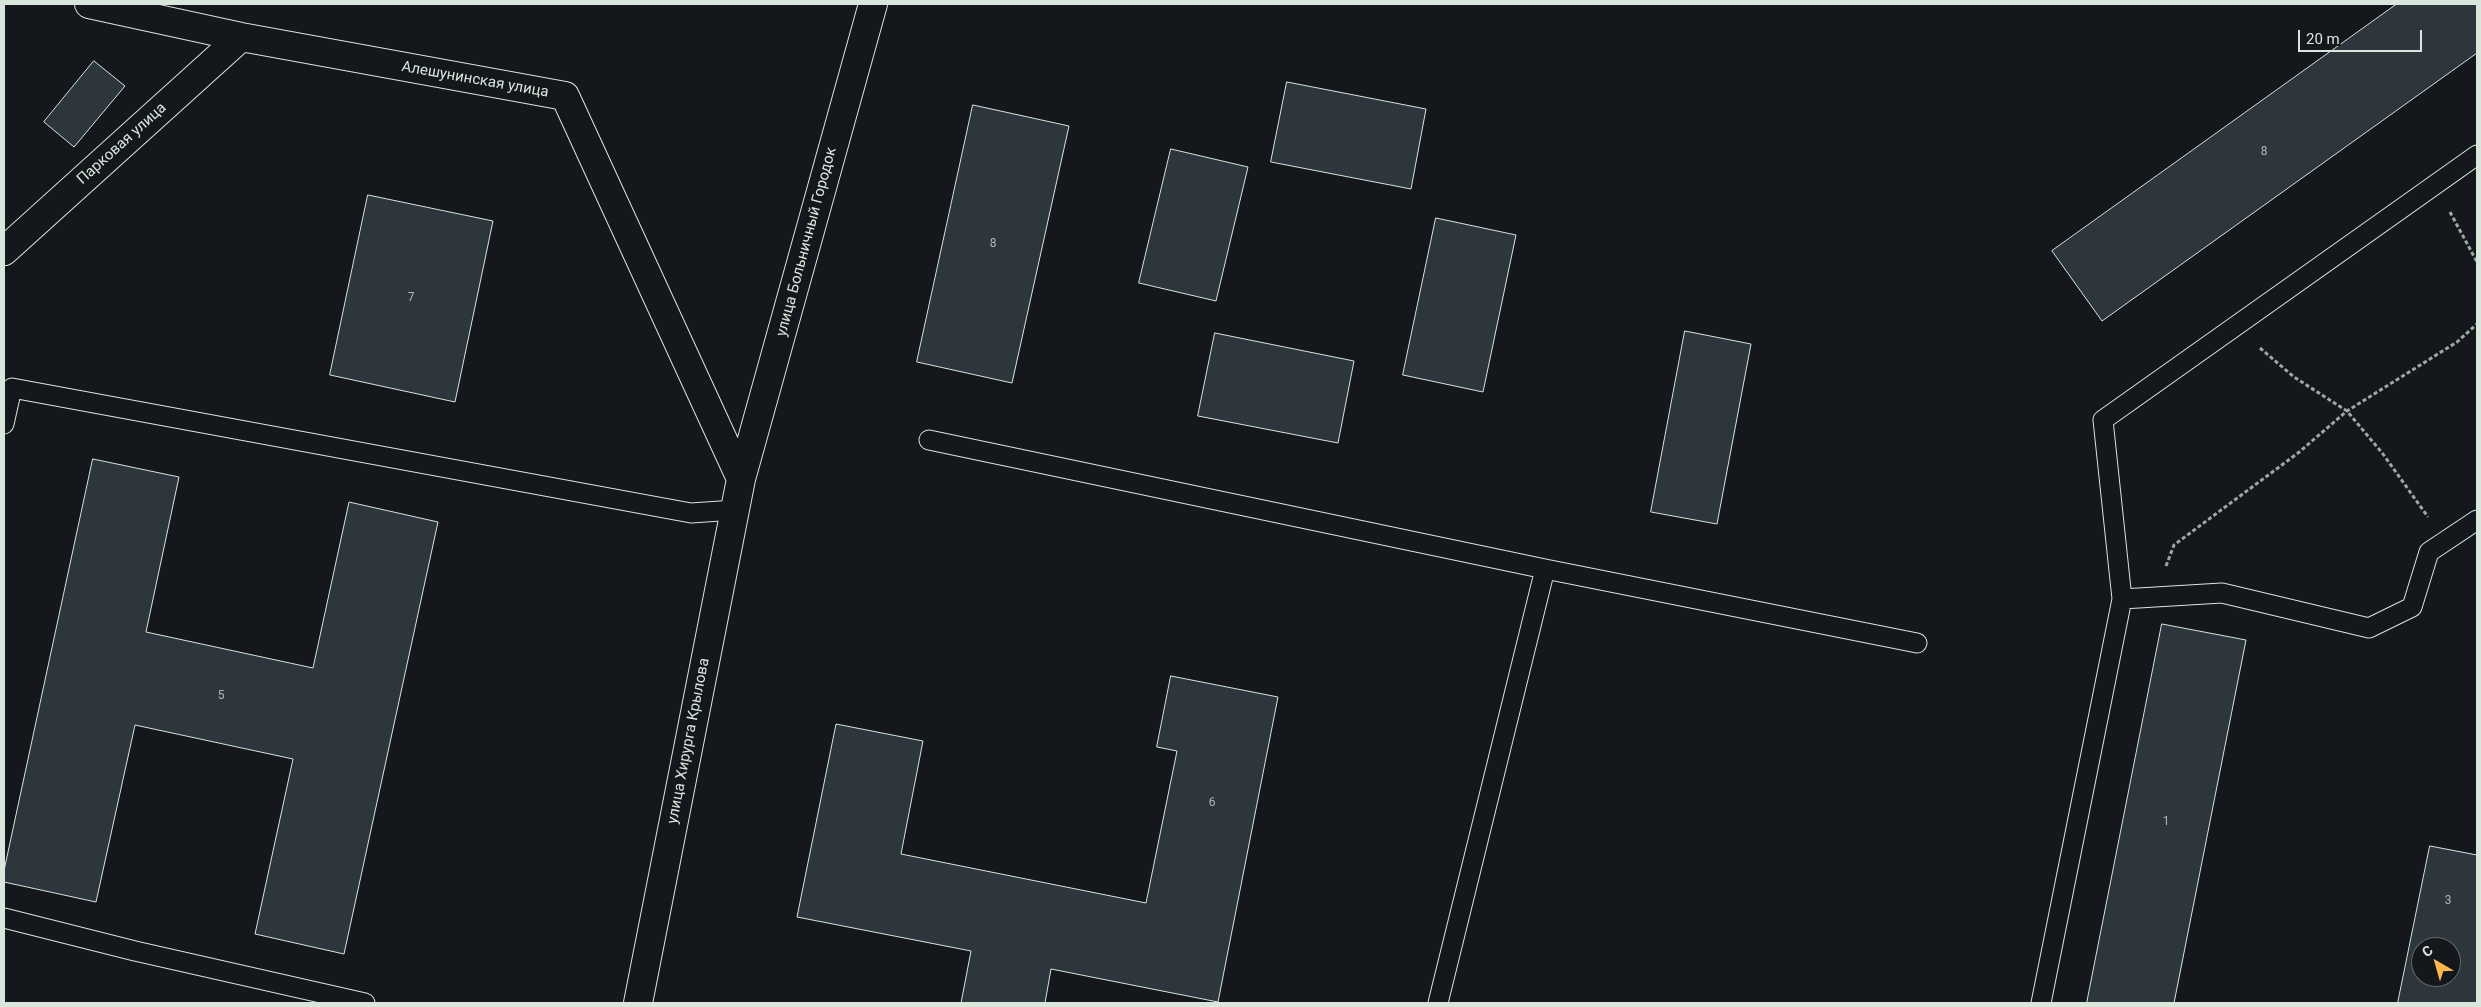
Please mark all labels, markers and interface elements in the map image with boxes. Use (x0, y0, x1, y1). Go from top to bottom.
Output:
scale bar (2301, 20, 2425, 52)
text: 20 m (2306, 30, 2340, 48)
street label: Алешунинская улица (400, 58, 550, 102)
street label: Парковая улица (74, 99, 170, 189)
street label: улица Больничный Городок (773, 145, 841, 339)
house number: 8 (2261, 145, 2267, 159)
house number: 8 (990, 237, 996, 251)
house number: 7 (408, 291, 414, 305)
street label: улица Хирурга Крылова (664, 657, 714, 825)
house number: 5 (218, 689, 224, 703)
house number: 6 (1209, 796, 1215, 810)
house number: 1 (2163, 815, 2169, 829)
house number: 3 (2445, 894, 2451, 908)
north arrow (2411, 937, 2461, 987)
text: С (2419, 942, 2436, 960)

